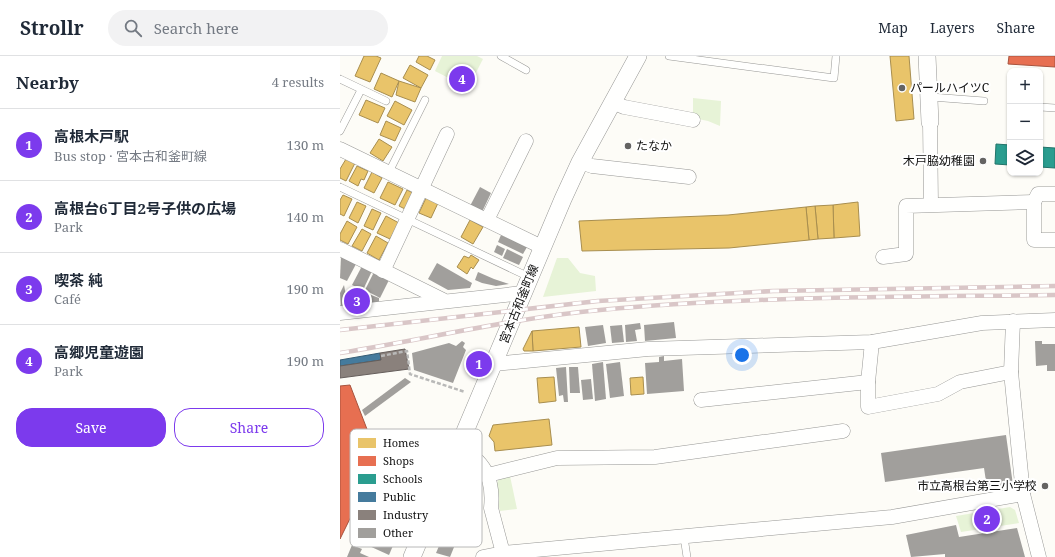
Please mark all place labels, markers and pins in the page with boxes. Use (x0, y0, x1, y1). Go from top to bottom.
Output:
pin: 4 (449, 64, 475, 94)
place label: パールハイツC (910, 79, 989, 96)
marker: パールハイツC (897, 83, 907, 93)
place label: たなか (636, 137, 672, 154)
marker: たなか (623, 141, 633, 151)
place label: 木戸脇幼稚園 (903, 152, 975, 169)
marker: 木戸脇幼稚園 (978, 156, 988, 166)
pin: 3 (344, 286, 370, 316)
pin: 1 (466, 349, 492, 379)
place label: 市立高根台第三小学校 (917, 477, 1037, 494)
marker: 市立高根台第三小学校 (1040, 481, 1050, 491)
pin: 2 (974, 504, 1000, 534)

